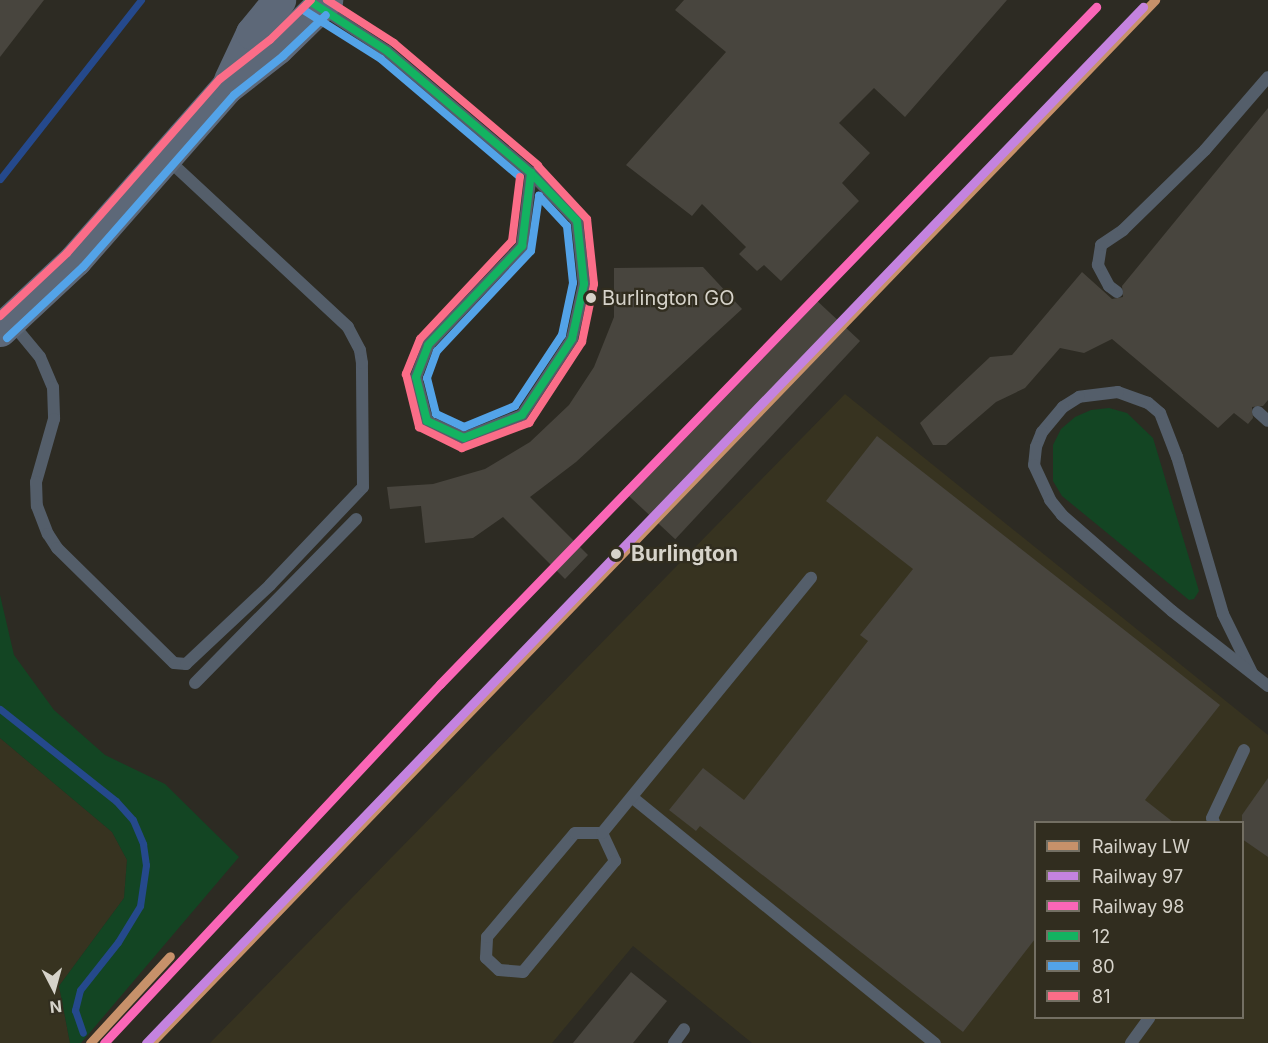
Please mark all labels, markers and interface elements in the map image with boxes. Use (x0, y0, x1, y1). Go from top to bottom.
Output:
place label: Burlington GO (602, 286, 735, 310)
marker: Burlington GO (585, 292, 597, 304)
place label: Burlington (631, 541, 738, 567)
marker: Burlington (606, 544, 626, 564)
legend (1034, 821, 1244, 1019)
text: Railway LW (1092, 836, 1190, 857)
text: Railway 97 (1092, 866, 1183, 887)
text: Railway 98 (1092, 896, 1184, 917)
text: 12 (1092, 926, 1110, 947)
text: 80 (1092, 956, 1115, 977)
north arrow (24, 959, 84, 1019)
text: 81 (1092, 986, 1110, 1007)
text: N (49, 996, 63, 1017)

